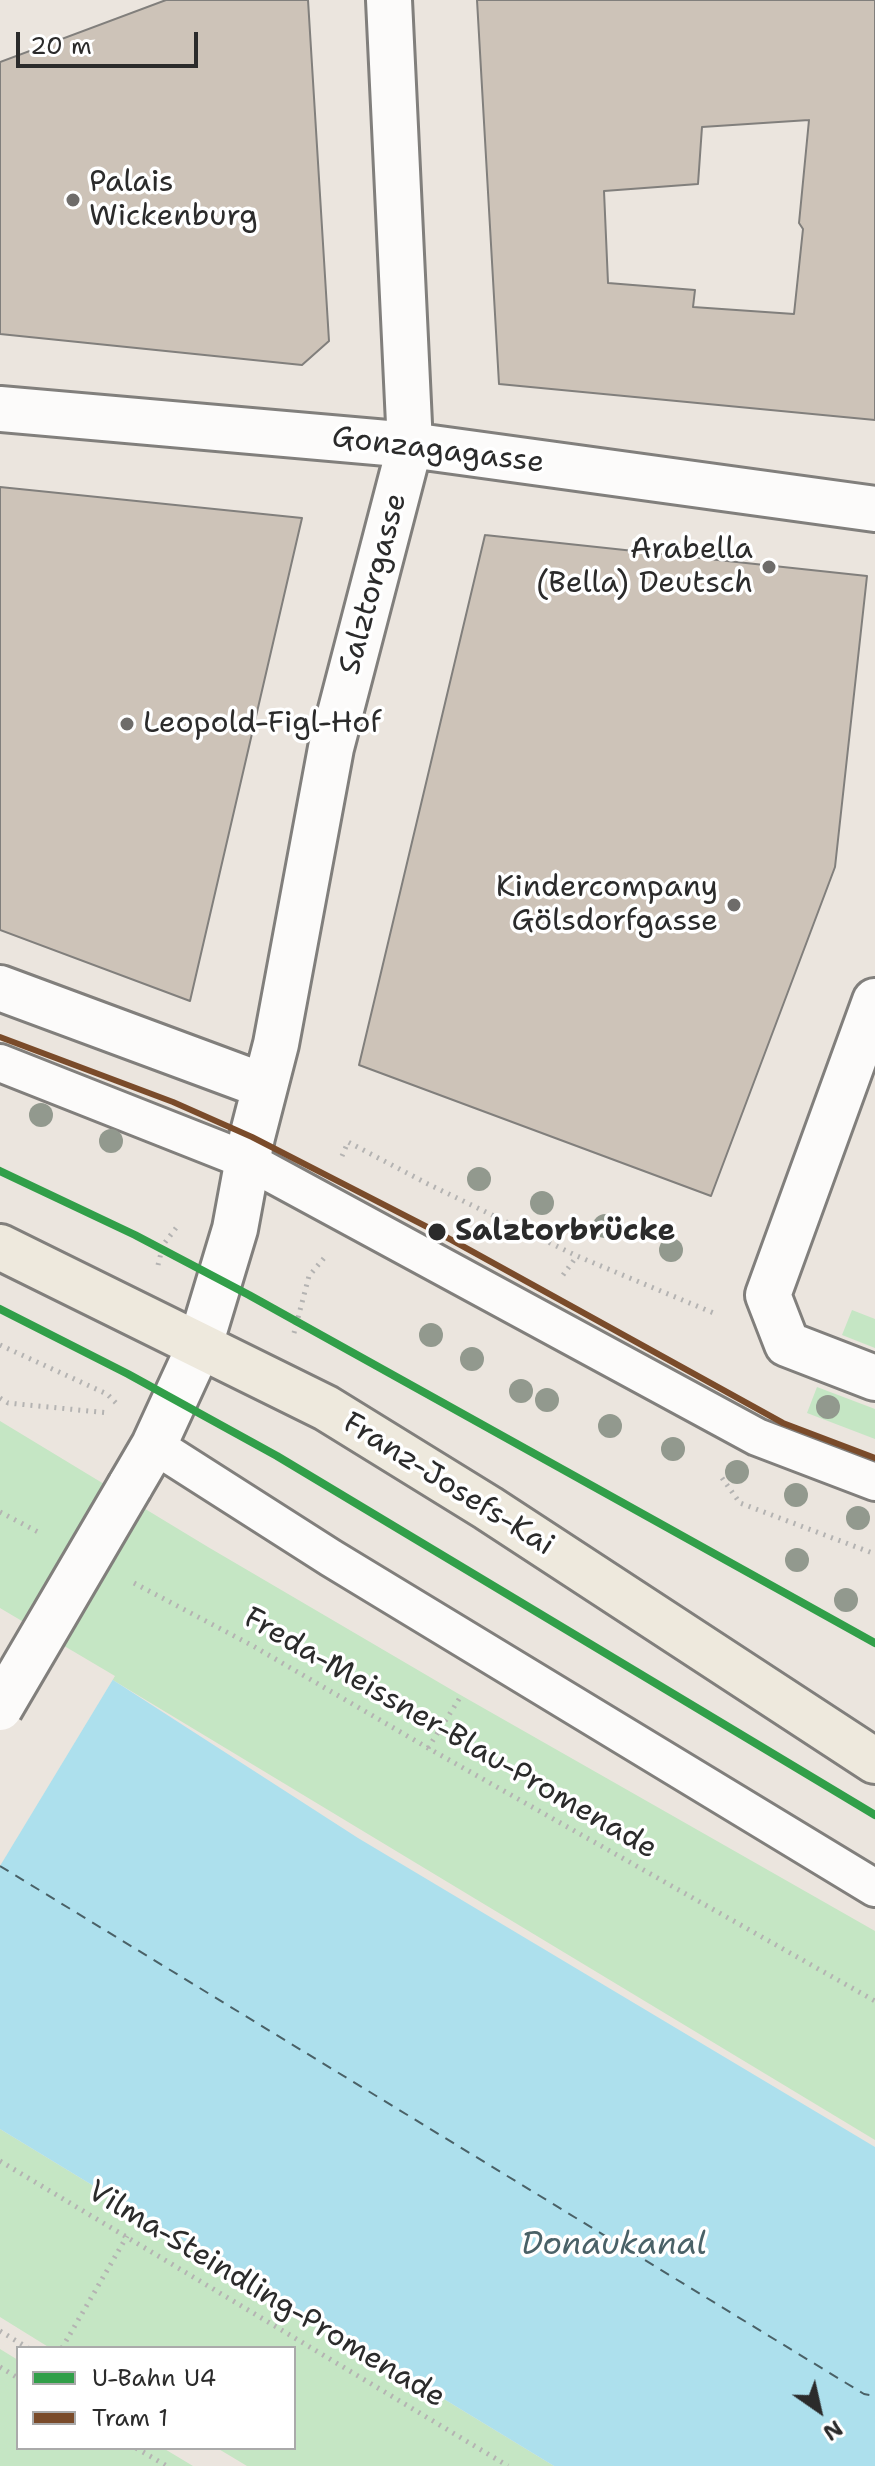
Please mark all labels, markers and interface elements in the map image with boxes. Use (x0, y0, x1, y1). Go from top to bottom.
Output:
scale bar (20, 16, 202, 66)
text: 20 m (30, 30, 92, 62)
place label: Palais Wickenburg (89, 165, 258, 236)
marker: Palais Wickenburg (64, 191, 82, 209)
street label: Gonzagagasse (330, 420, 546, 482)
street label: Salztorgasse (332, 489, 416, 679)
place label: Arabella (Bella) Deutsch (536, 532, 753, 602)
marker: Arabella (Bella) Deutsch (760, 558, 778, 576)
place label: Leopold-Figl-Hof (143, 706, 381, 742)
marker: Leopold-Figl-Hof (118, 715, 136, 733)
place label: Kindercompany Gölsdorfgasse (496, 870, 718, 940)
marker: Kindercompany Gölsdorfgasse (725, 896, 743, 914)
place label: Salztorbrücke (455, 1214, 676, 1250)
marker: Salztorbrücke (426, 1221, 448, 1243)
street label: Franz-Josefs-Kai (336, 1406, 560, 1564)
street label: Freda-Meissner-Blau-Promenade (237, 1601, 663, 1867)
street label: Vilma-Steindling-Promenade (81, 2174, 451, 2416)
water label: Donaukanal (521, 2227, 707, 2265)
legend (16, 2346, 296, 2450)
text: U-Bahn U4 (92, 2362, 216, 2394)
north arrow (779, 2370, 859, 2450)
text: Tram 1 (92, 2402, 168, 2434)
text: N (817, 2413, 848, 2447)

